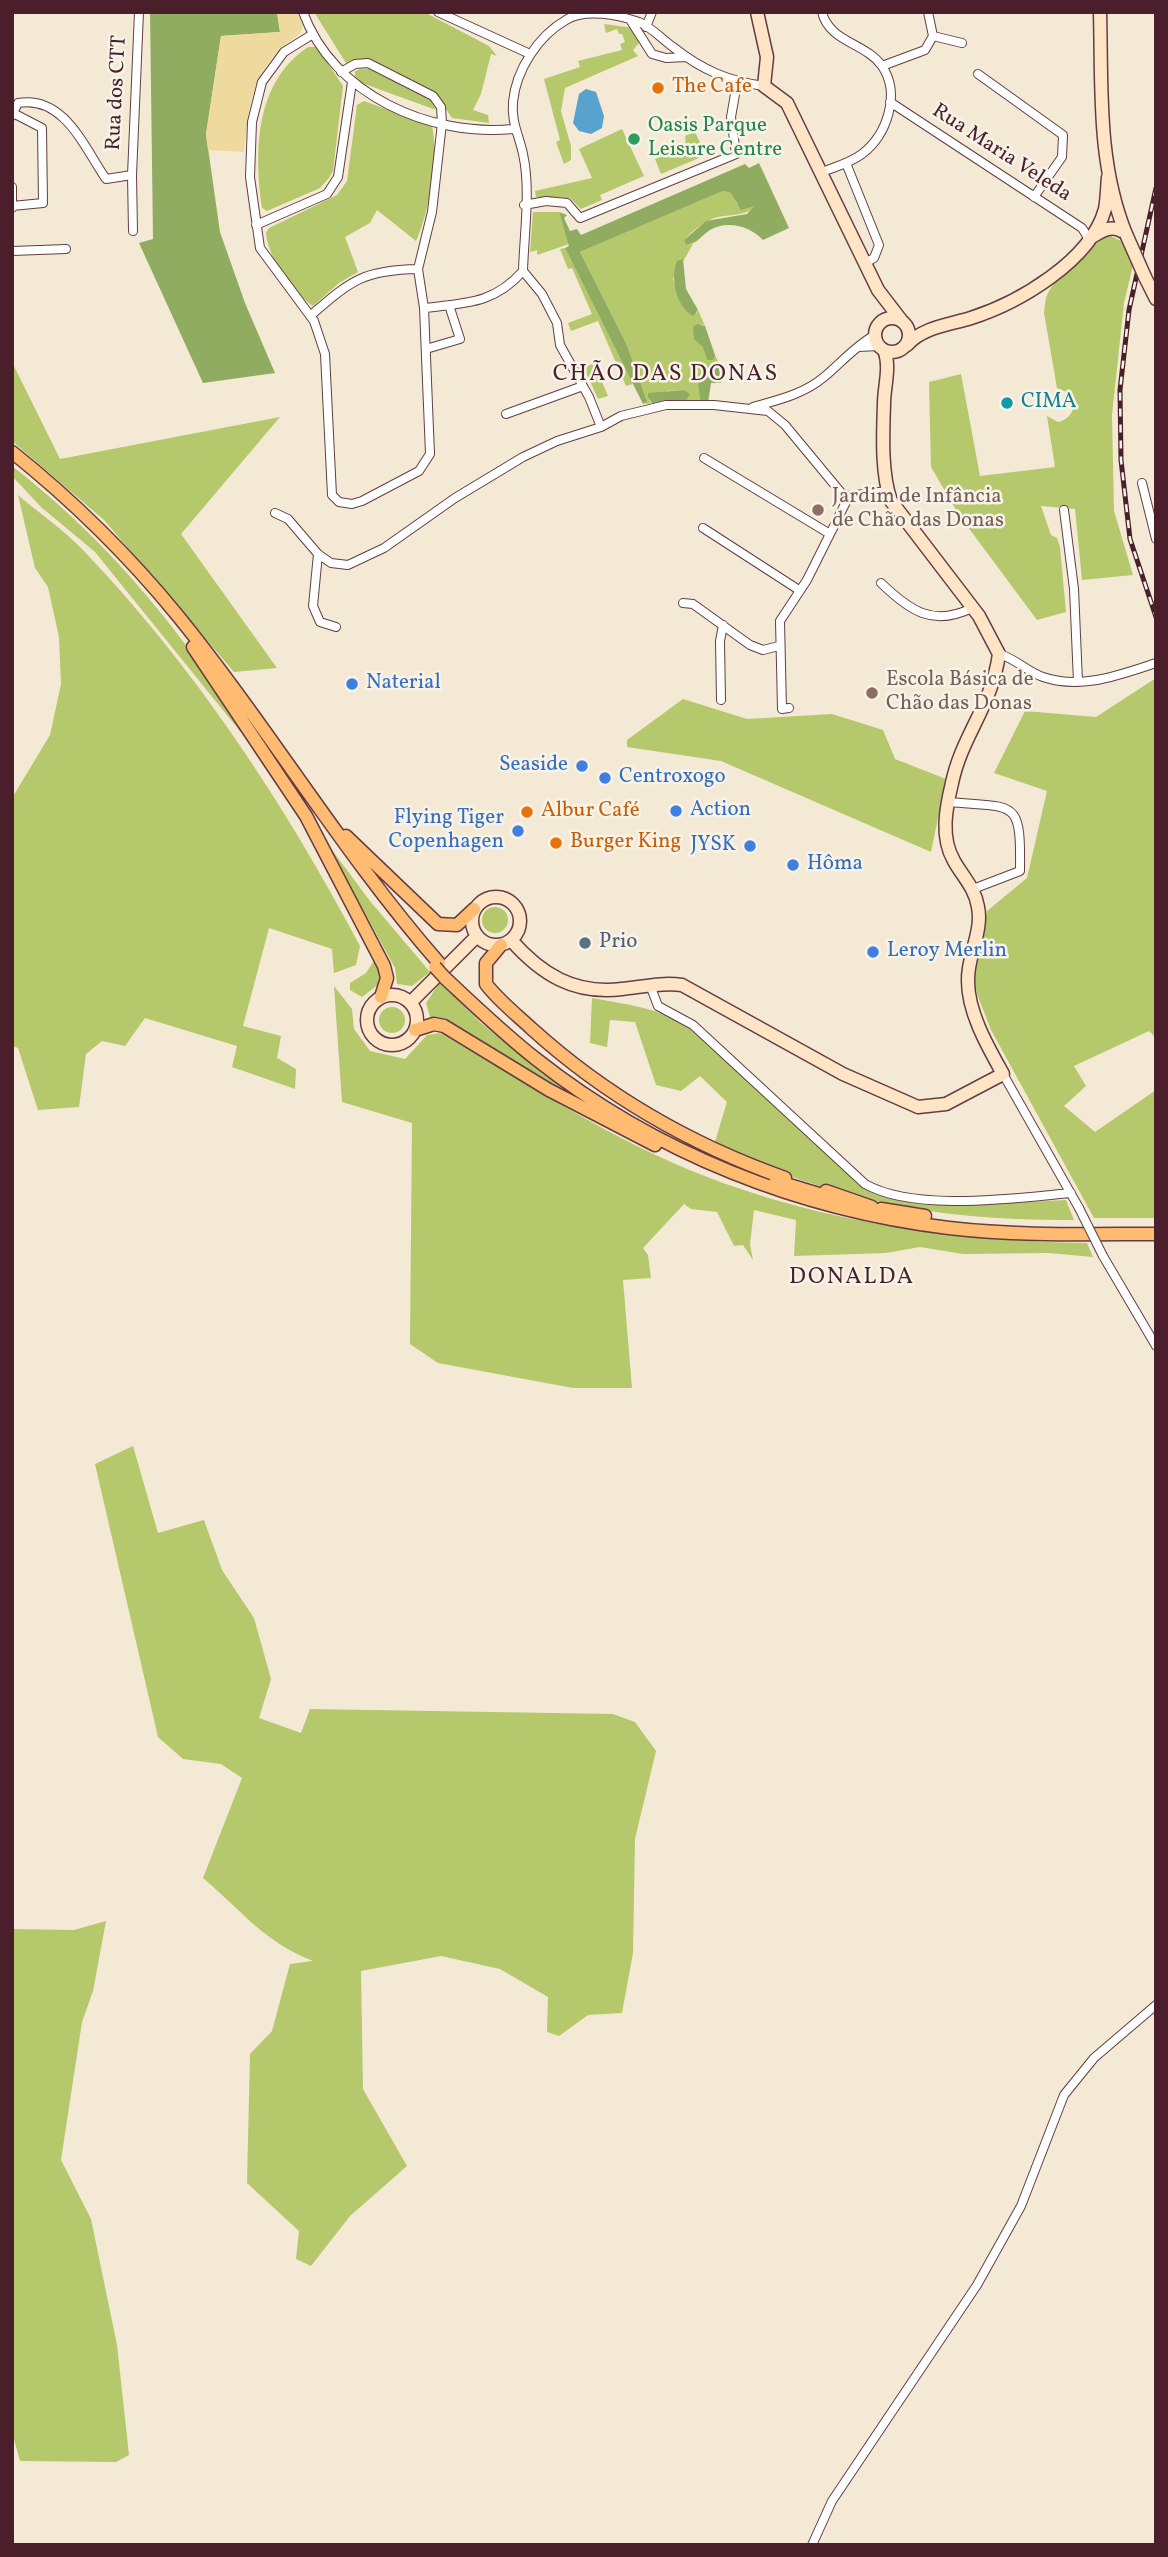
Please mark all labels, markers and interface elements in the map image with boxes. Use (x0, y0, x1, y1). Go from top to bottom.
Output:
street label: Rua dos CTT (102, 35, 134, 151)
place label: The Cafe (672, 75, 752, 101)
marker: The Cafe (650, 80, 666, 96)
street label: Rua Maria Veleda (926, 99, 1076, 209)
place label: Oasis Parque Leisure Centre (648, 114, 782, 164)
marker: Oasis Parque Leisure Centre (626, 131, 642, 147)
district label: CHÃO DAS DONAS (555, 362, 777, 390)
place label: CIMA (1021, 390, 1076, 416)
marker: CIMA (999, 395, 1015, 411)
place label: Jardim de Infância de Chão das Donas (832, 485, 1004, 535)
marker: Jardim de Infância de Chão das Donas (810, 502, 826, 518)
place label: Escola Básica de Chão das Donas (886, 668, 1034, 718)
place label: Naterial (366, 671, 441, 697)
marker: Naterial (344, 676, 360, 692)
marker: Escola Básica de Chão das Donas (864, 685, 880, 701)
place label: Seaside (499, 753, 568, 779)
marker: Seaside (574, 758, 590, 774)
place label: Centroxogo (619, 765, 726, 791)
marker: Centroxogo (597, 770, 613, 786)
place label: Action (690, 798, 751, 824)
place label: Albur Café (541, 799, 640, 825)
marker: Action (668, 803, 684, 819)
marker: Albur Café (519, 804, 535, 820)
place label: Flying Tiger Copenhagen (388, 806, 504, 856)
marker: Flying Tiger Copenhagen (510, 823, 526, 839)
place label: Burger King (570, 830, 681, 856)
place label: JYSK (690, 833, 736, 859)
marker: Burger King (548, 835, 564, 851)
marker: JYSK (742, 838, 758, 854)
place label: Hôma (807, 852, 863, 878)
marker: Hôma (785, 857, 801, 873)
place label: Prio (599, 930, 637, 956)
marker: Prio (577, 935, 593, 951)
place label: Leroy Merlin (887, 939, 1007, 965)
marker: Leroy Merlin (865, 944, 881, 960)
district label: DONALDA (790, 1265, 914, 1293)

